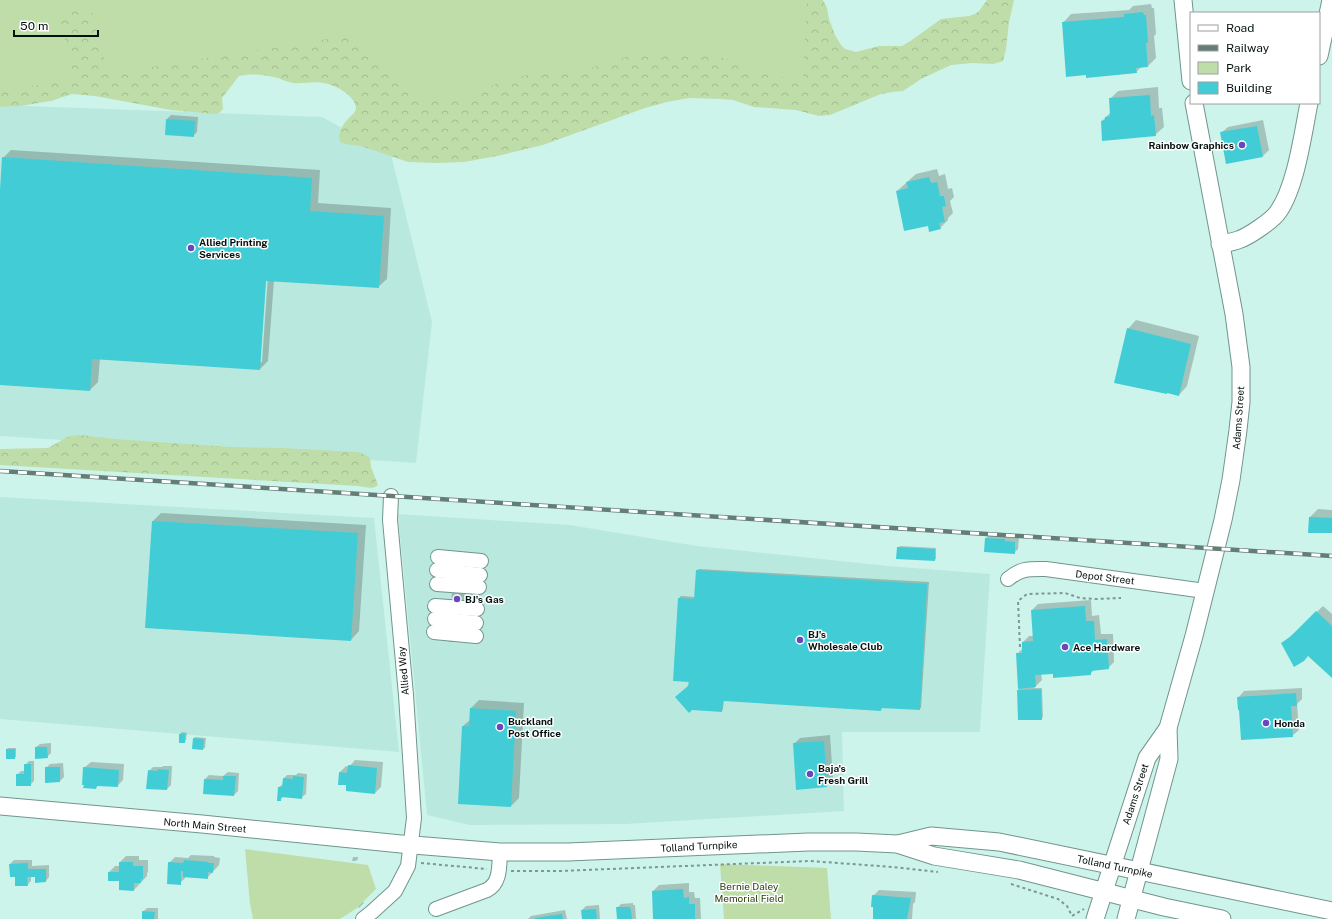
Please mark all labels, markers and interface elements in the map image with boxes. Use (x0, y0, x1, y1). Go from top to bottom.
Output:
scale bar (14, 12, 98, 38)
legend (1190, 12, 1320, 104)
text: 50 m (20, 19, 48, 33)
text: Road (1226, 21, 1254, 35)
text: Railway (1226, 41, 1270, 55)
text: Park (1226, 61, 1252, 75)
text: Building (1226, 81, 1272, 95)
place label: Rainbow Graphics (1148, 139, 1234, 151)
marker: Rainbow Graphics (1237, 140, 1247, 150)
place label: Allied Printing Services (199, 236, 268, 260)
marker: Allied Printing Services (186, 243, 196, 253)
street label: Adams Street (1230, 386, 1246, 450)
street label: Depot Street (1075, 567, 1135, 587)
place label: BJ's Gas (465, 593, 504, 605)
marker: BJ's Gas (452, 594, 462, 604)
place label: BJ's Wholesale Club (808, 628, 883, 652)
marker: BJ's Wholesale Club (795, 635, 805, 645)
place label: Ace Hardware (1073, 641, 1141, 653)
marker: Ace Hardware (1060, 642, 1070, 652)
street label: Allied Way (395, 645, 411, 696)
place label: Buckland Post Office (508, 715, 561, 739)
place label: Honda (1274, 717, 1305, 729)
marker: Honda (1261, 718, 1271, 728)
marker: Buckland Post Office (495, 722, 505, 732)
place label: Baja's Fresh Grill (818, 762, 868, 786)
street label: Adams Street (1119, 762, 1151, 826)
marker: Baja's Fresh Grill (805, 769, 815, 779)
street label: North Main Street (163, 815, 247, 835)
street label: Tolland Turnpike (660, 838, 738, 854)
street label: Tolland Turnpike (1076, 852, 1154, 880)
park label: Bernie Daley Memorial Field (715, 880, 784, 904)

